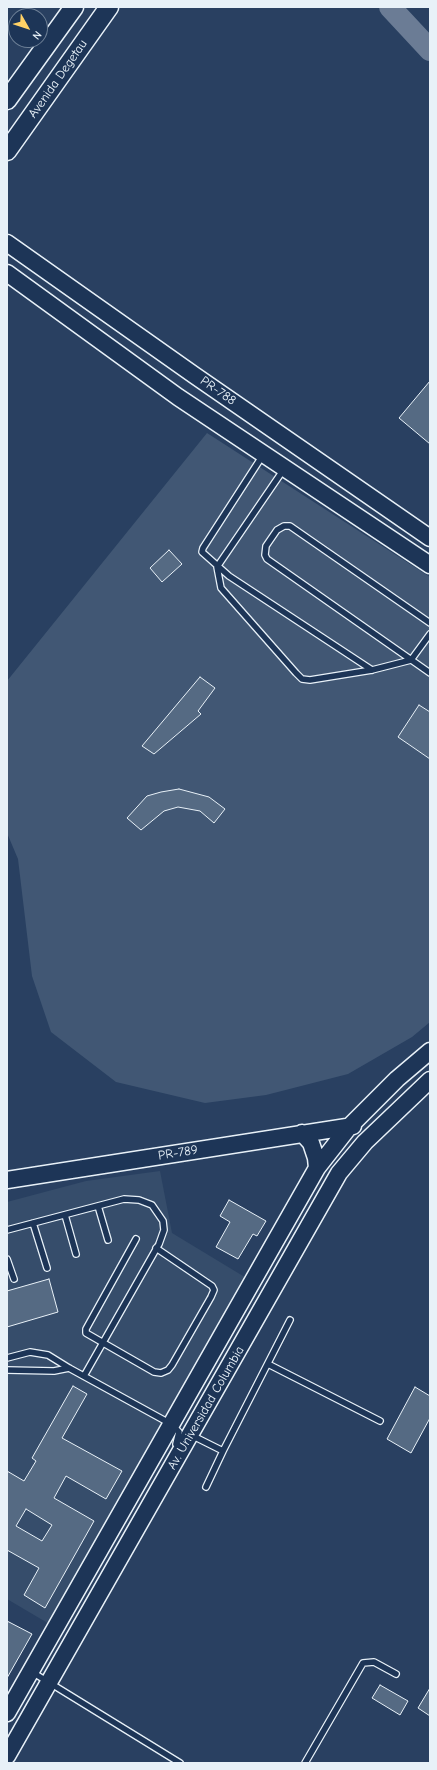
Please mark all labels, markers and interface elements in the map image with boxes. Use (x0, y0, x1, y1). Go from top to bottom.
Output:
north arrow (8, 8, 48, 48)
text: N (30, 28, 44, 42)
street label: Avenida Degetau (25, 37, 91, 121)
street label: PR-788 (197, 373, 239, 409)
street label: PR-789 (157, 1142, 199, 1164)
street label: Av. Universidad Columbia (164, 1343, 248, 1473)

